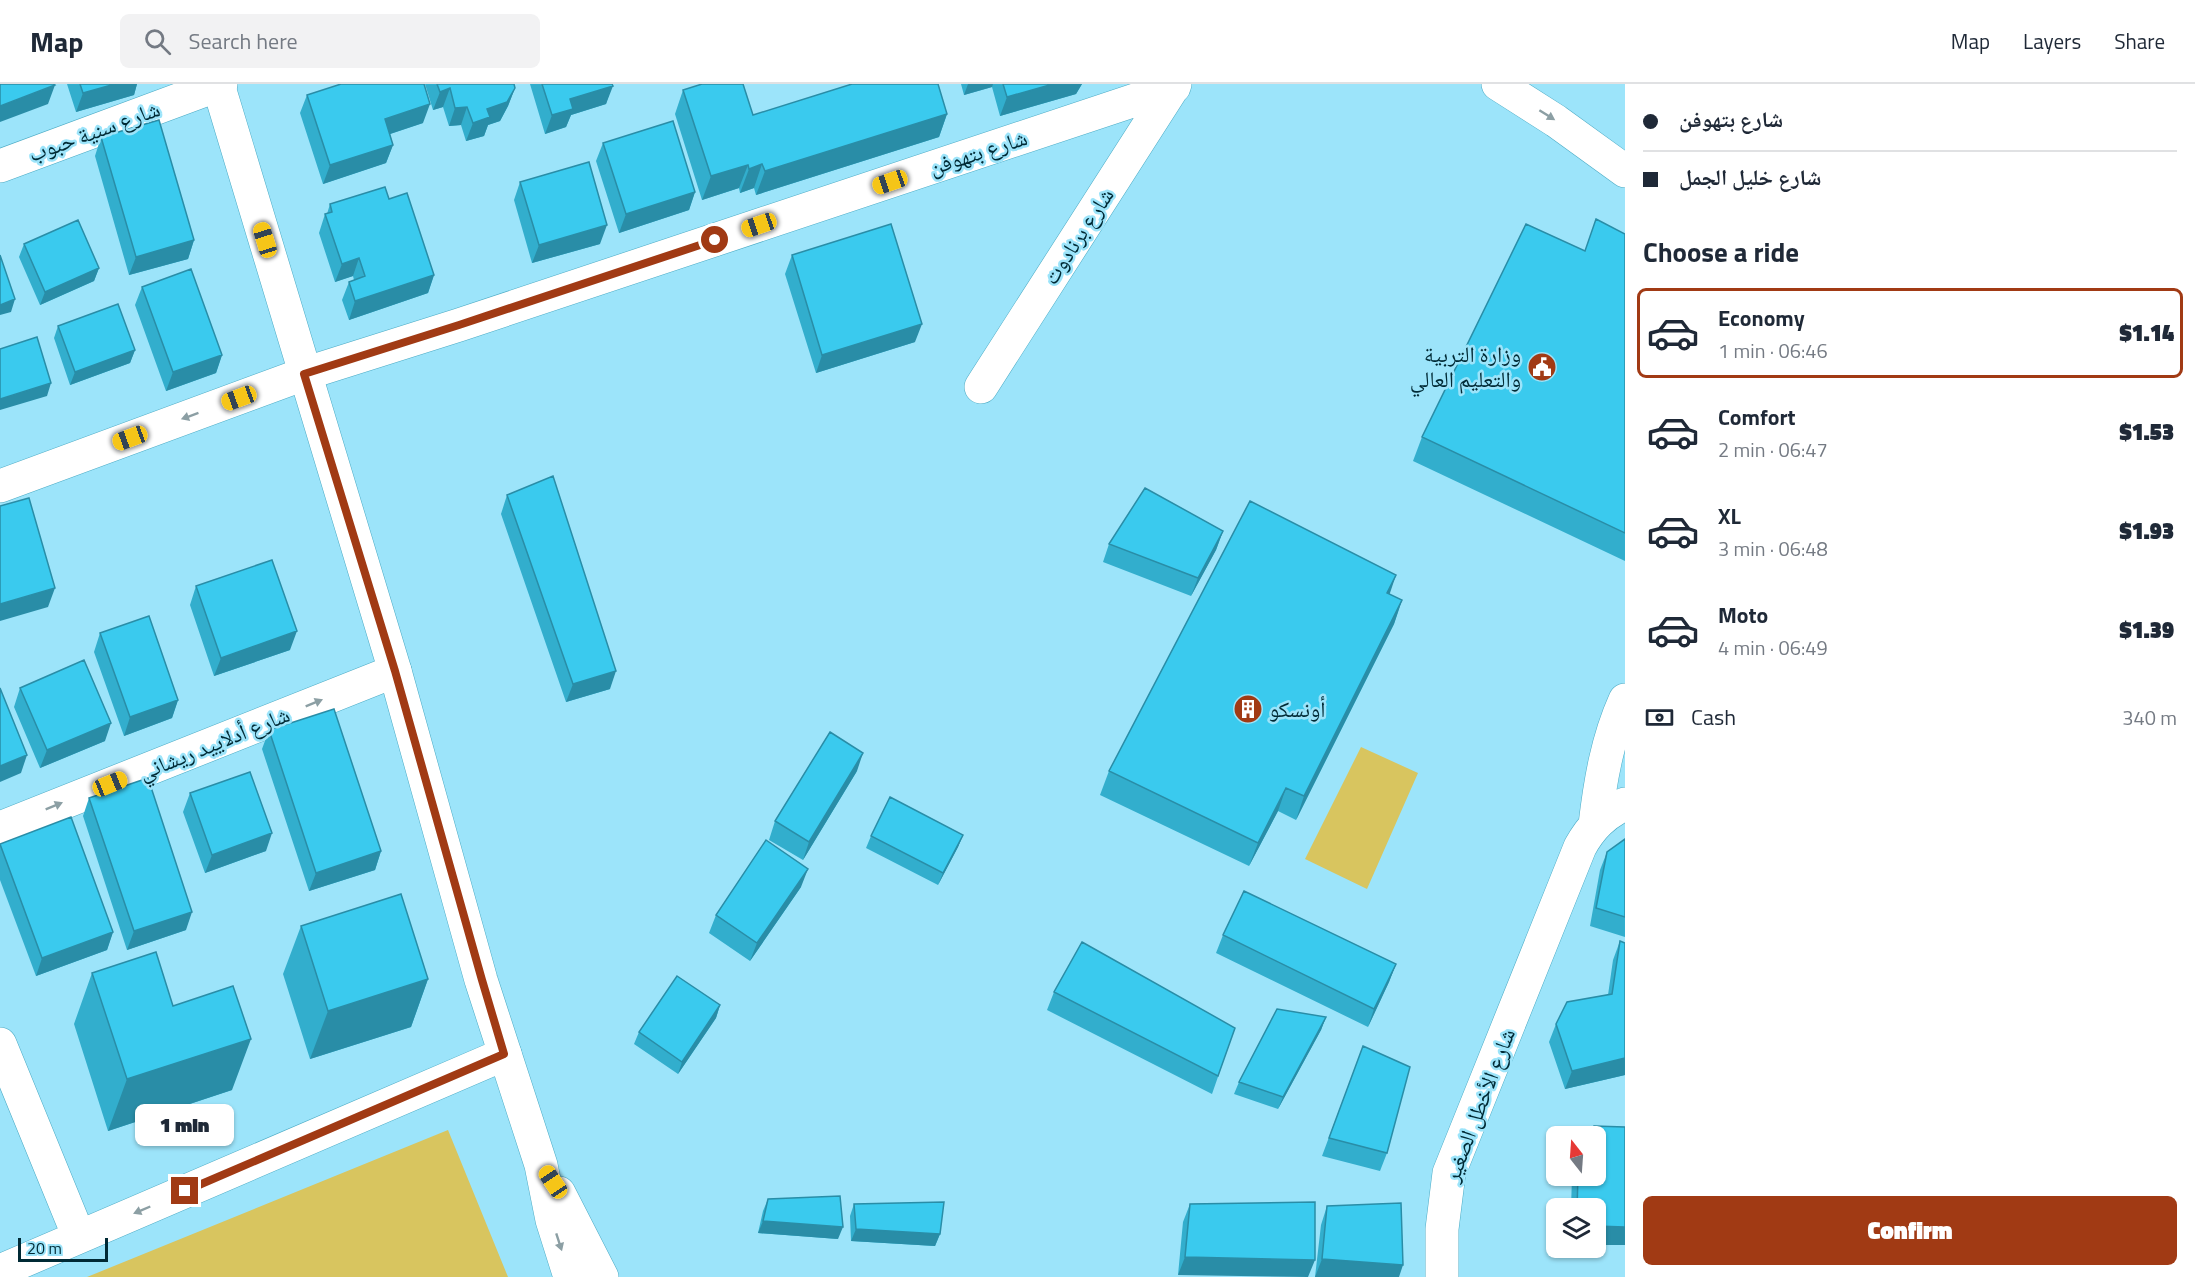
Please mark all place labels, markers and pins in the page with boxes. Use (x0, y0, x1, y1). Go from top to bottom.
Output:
place label: وزارة التربية والتعليم العالي (1410, 337, 1521, 397)
public building icon: وزارة التربية والتعليم العالي (1526, 351, 1558, 383)
place label: أونسكو (1269, 692, 1326, 726)
building icon: أونسكو (1232, 693, 1264, 725)

